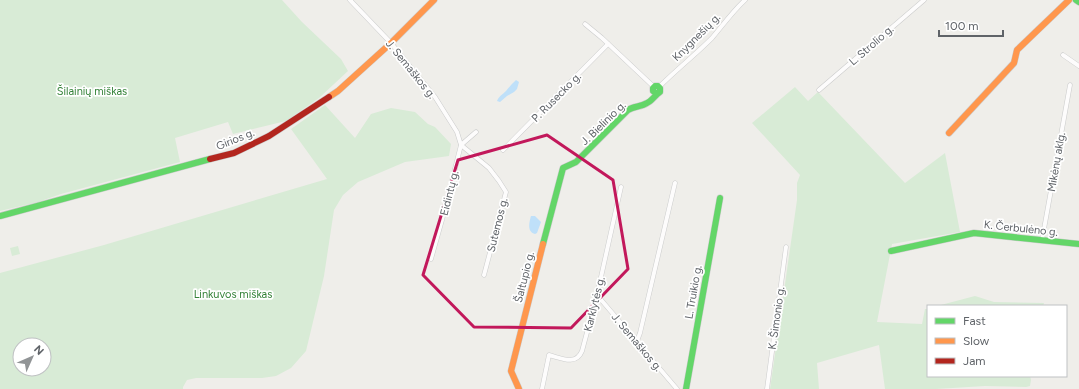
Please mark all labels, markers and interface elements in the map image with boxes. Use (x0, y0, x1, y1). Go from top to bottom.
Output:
street label: Knygnešių g. (670, 11, 723, 64)
scale bar (939, 12, 1003, 38)
text: 100 m (945, 19, 979, 33)
street label: L. Strolio g. (846, 23, 896, 68)
street label: J. Semaškos g. (383, 37, 438, 101)
street label: P. Rusecko g. (529, 70, 584, 125)
park label: Šilainių miškas (57, 84, 127, 98)
street label: J. Bielinio g. (578, 99, 629, 148)
street label: Girios g. (214, 126, 256, 153)
street label: Mikėnų aklg. (1045, 131, 1068, 193)
street label: Eidintų g. (438, 169, 461, 217)
street label: Sutemos g. (484, 197, 510, 254)
street label: K. Čerbulėno g. (983, 217, 1059, 239)
street label: Šaltupio g. (511, 250, 537, 304)
street label: L. Truikio g. (682, 264, 705, 320)
street label: Karklytės g. (581, 275, 608, 333)
street label: K. Šimonio g. (765, 286, 787, 350)
park label: Linkuvos miškas (194, 288, 272, 301)
legend (927, 305, 1067, 377)
street label: J. Semaškos g. (609, 311, 665, 374)
text: Fast (963, 314, 986, 328)
text: Slow (963, 334, 990, 348)
north arrow (12, 337, 52, 377)
text: N (31, 343, 46, 358)
text: Jam (963, 354, 986, 368)

